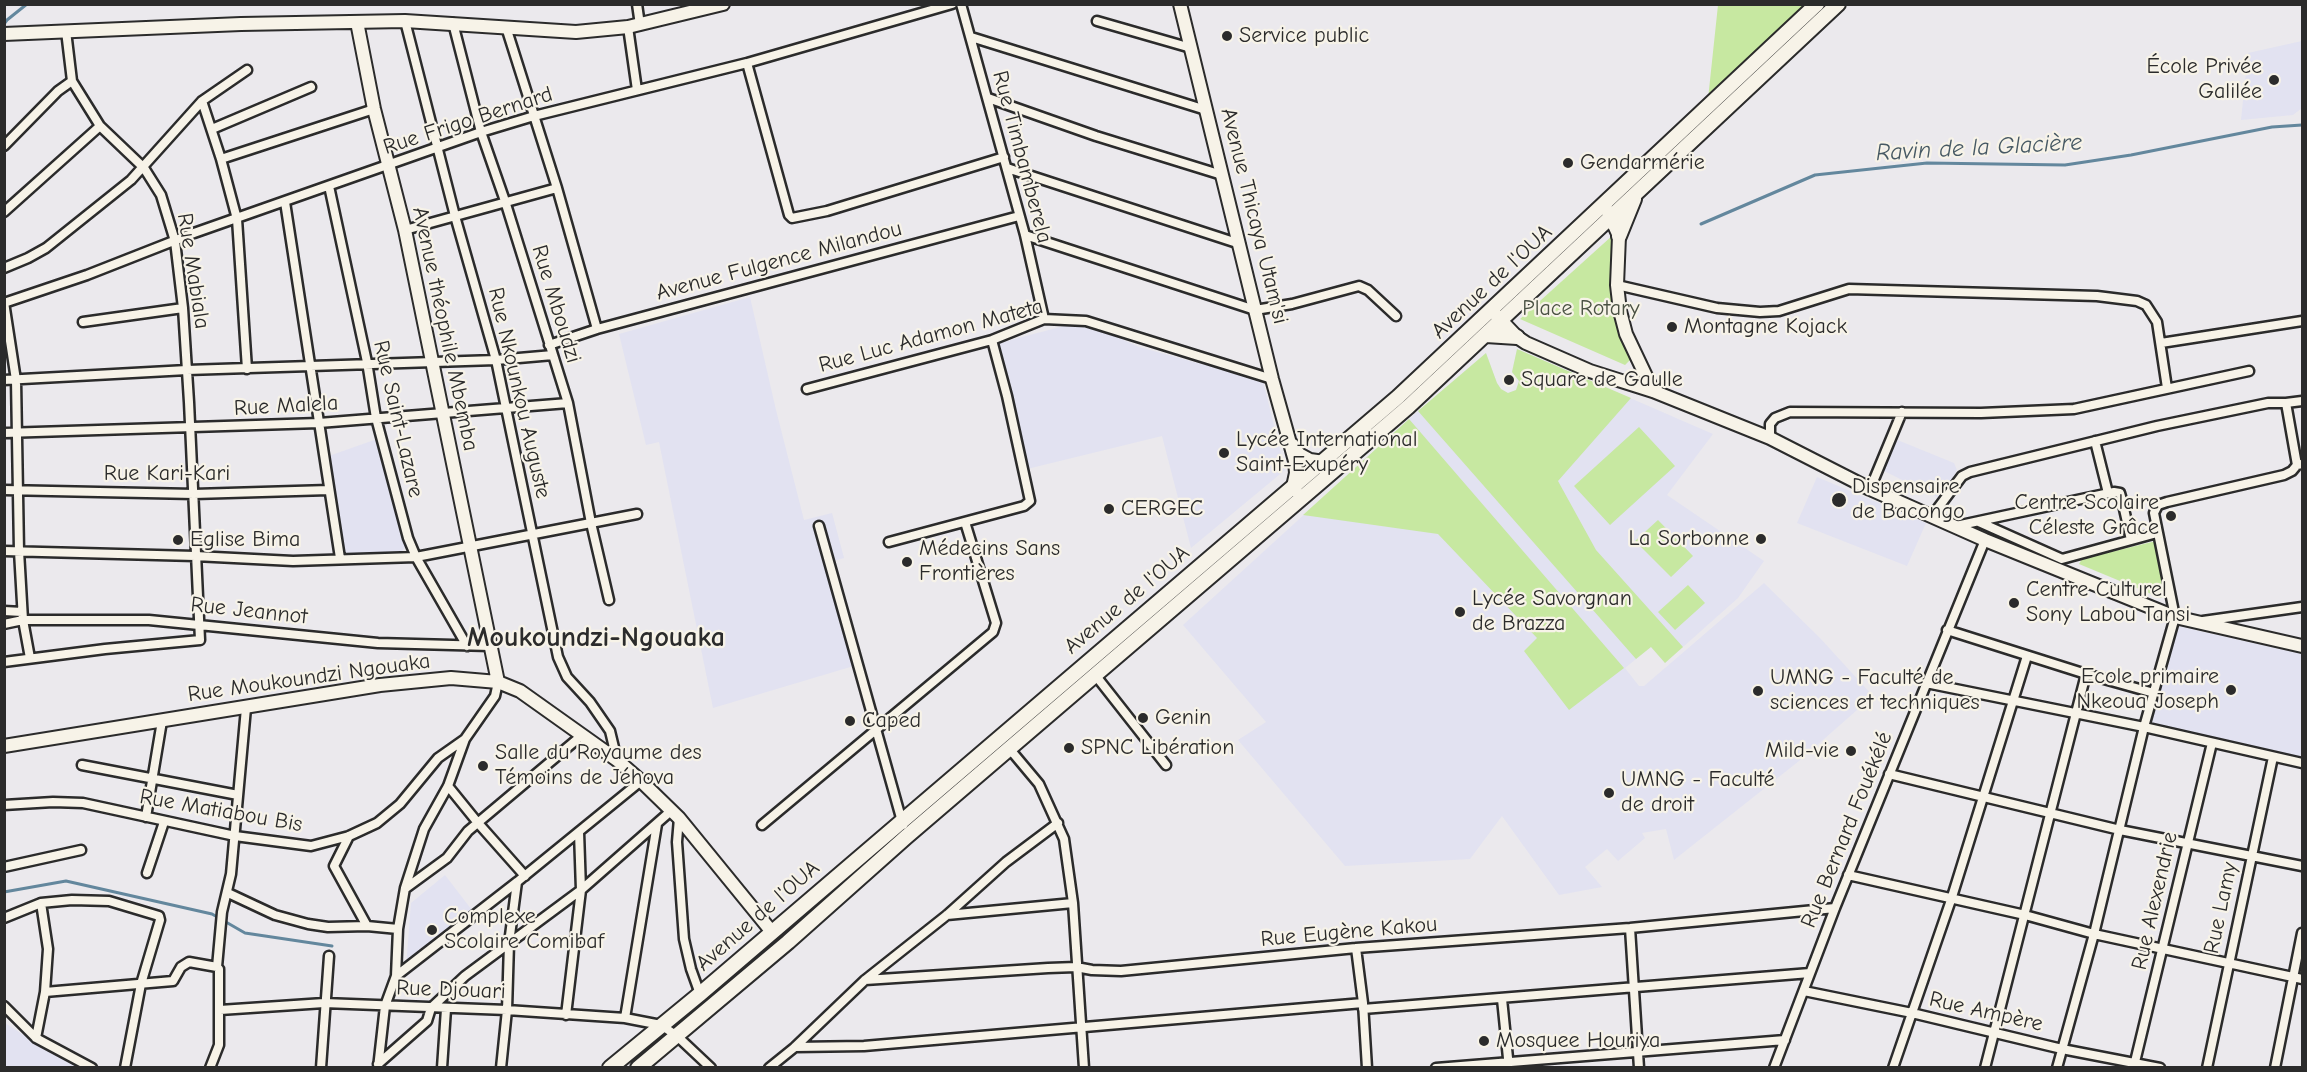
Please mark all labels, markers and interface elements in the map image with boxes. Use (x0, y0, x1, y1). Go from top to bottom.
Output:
place label: Service public (1239, 23, 1369, 49)
marker: Service public (1220, 29, 1234, 43)
place label: École Privée Galilée (2146, 54, 2262, 106)
street label: Rue Timbamberela (986, 68, 1058, 246)
marker: École Privée Galilée (2267, 73, 2281, 87)
street label: Rue Frigo Bernard (380, 81, 556, 161)
street label: Avenue Thicaya Utam'si (1214, 105, 1294, 327)
water label: Ravin de la Glacière (1875, 128, 2083, 168)
place label: Gendarmérie (1580, 150, 1705, 176)
marker: Gendarmérie (1561, 156, 1575, 170)
street label: Avenue théophile Mbemba (406, 204, 484, 454)
street label: Rue Mabiala (171, 211, 215, 331)
street label: Avenue Fulgence Milandou (653, 215, 905, 307)
street label: Avenue de l'OUA (1426, 219, 1558, 345)
street label: Rue Mboudzi (526, 242, 586, 366)
street label: Rue Nkounkou Auguste (482, 285, 556, 501)
street label: Rue Luc Adamon Mateta (816, 293, 1046, 379)
park label: Place Rotary (1522, 296, 1640, 322)
place label: Montagne Kojack (1684, 314, 1847, 340)
marker: Montagne Kojack (1665, 320, 1679, 334)
street label: Rue Saint-Lazare (367, 338, 429, 500)
place label: Square de Gaulle (1521, 367, 1683, 393)
marker: Square de Gaulle (1502, 373, 1516, 387)
street label: Rue Malela (233, 390, 339, 422)
place label: Lycée International Saint-Exupéry (1236, 427, 1417, 478)
marker: Lycée International Saint-Exupéry (1217, 446, 1231, 460)
street label: Rue Kari-Kari (104, 461, 230, 487)
place label: Dispensaire de Bacongo (1852, 474, 1965, 526)
place label: Centre Scolaire Céleste Grâce (2014, 490, 2159, 542)
marker: Dispensaire de Bacongo (1830, 491, 1848, 509)
place label: CERGEC (1121, 496, 1203, 522)
marker: CERGEC (1102, 502, 1116, 516)
marker: Centre Scolaire Céleste Grâce (2164, 509, 2178, 523)
place label: La Sorbonne (1628, 526, 1749, 552)
place label: Eglise Bima (190, 527, 300, 553)
marker: La Sorbonne (1754, 532, 1768, 546)
marker: Eglise Bima (171, 533, 185, 547)
place label: Médecins Sans Frontières (919, 536, 1060, 588)
street label: Avenue de l'OUA (1059, 540, 1195, 660)
marker: Médecins Sans Frontières (900, 555, 914, 569)
place label: Centre Culturel Sony Labou Tansi (2026, 577, 2190, 628)
place label: Lycée Savorgnan de Brazza (1472, 586, 1632, 638)
street label: Rue Jeannot (189, 592, 309, 630)
marker: Centre Culturel Sony Labou Tansi (2007, 596, 2021, 610)
marker: Lycée Savorgnan de Brazza (1453, 605, 1467, 619)
district label: Moukoundzi-Ngouaka (467, 621, 725, 655)
street label: Rue Moukoundzi Ngouaka (186, 648, 432, 708)
place label: Ecole primaire Nkeoua Joseph (2077, 664, 2219, 716)
place label: UMNG - Faculté de sciences et techniques (1770, 665, 1980, 716)
marker: Ecole primaire Nkeoua Joseph (2224, 683, 2238, 697)
marker: UMNG - Faculté de sciences et techniques (1751, 684, 1765, 698)
place label: Genin (1155, 705, 1211, 731)
place label: Caped (862, 708, 921, 734)
marker: Genin (1136, 711, 1150, 725)
marker: Caped (843, 714, 857, 728)
street label: Rue Bernard Fouékélé (1796, 728, 1898, 932)
place label: SPNC Libération (1081, 735, 1234, 761)
place label: Mild-vie (1765, 738, 1839, 764)
place label: Salle du Royaume des Témoins de Jéhova (495, 740, 702, 792)
marker: SPNC Libération (1062, 741, 1076, 755)
marker: Mild-vie (1844, 744, 1858, 758)
marker: Salle du Royaume des Témoins de Jéhova (476, 759, 490, 773)
place label: UMNG - Faculté de droit (1621, 767, 1775, 818)
street label: Rue Matiabou Bis (137, 784, 305, 838)
marker: UMNG - Faculté de droit (1602, 786, 1616, 800)
street label: Rue Alexendrie (2126, 829, 2184, 973)
street label: Avenue de l'OUA (691, 855, 825, 977)
street label: Rue Lamy (2198, 860, 2244, 956)
place label: Complexe Scolaire Comibaf (444, 904, 604, 956)
street label: Rue Eugène Kakou (1260, 911, 1438, 953)
marker: Complexe Scolaire Comibaf (425, 923, 439, 937)
street label: Rue Djouari (396, 975, 506, 1005)
street label: Rue Ampère (1927, 986, 2045, 1038)
place label: Mosquee Houriya (1496, 1028, 1660, 1054)
marker: Mosquee Houriya (1477, 1034, 1491, 1048)

